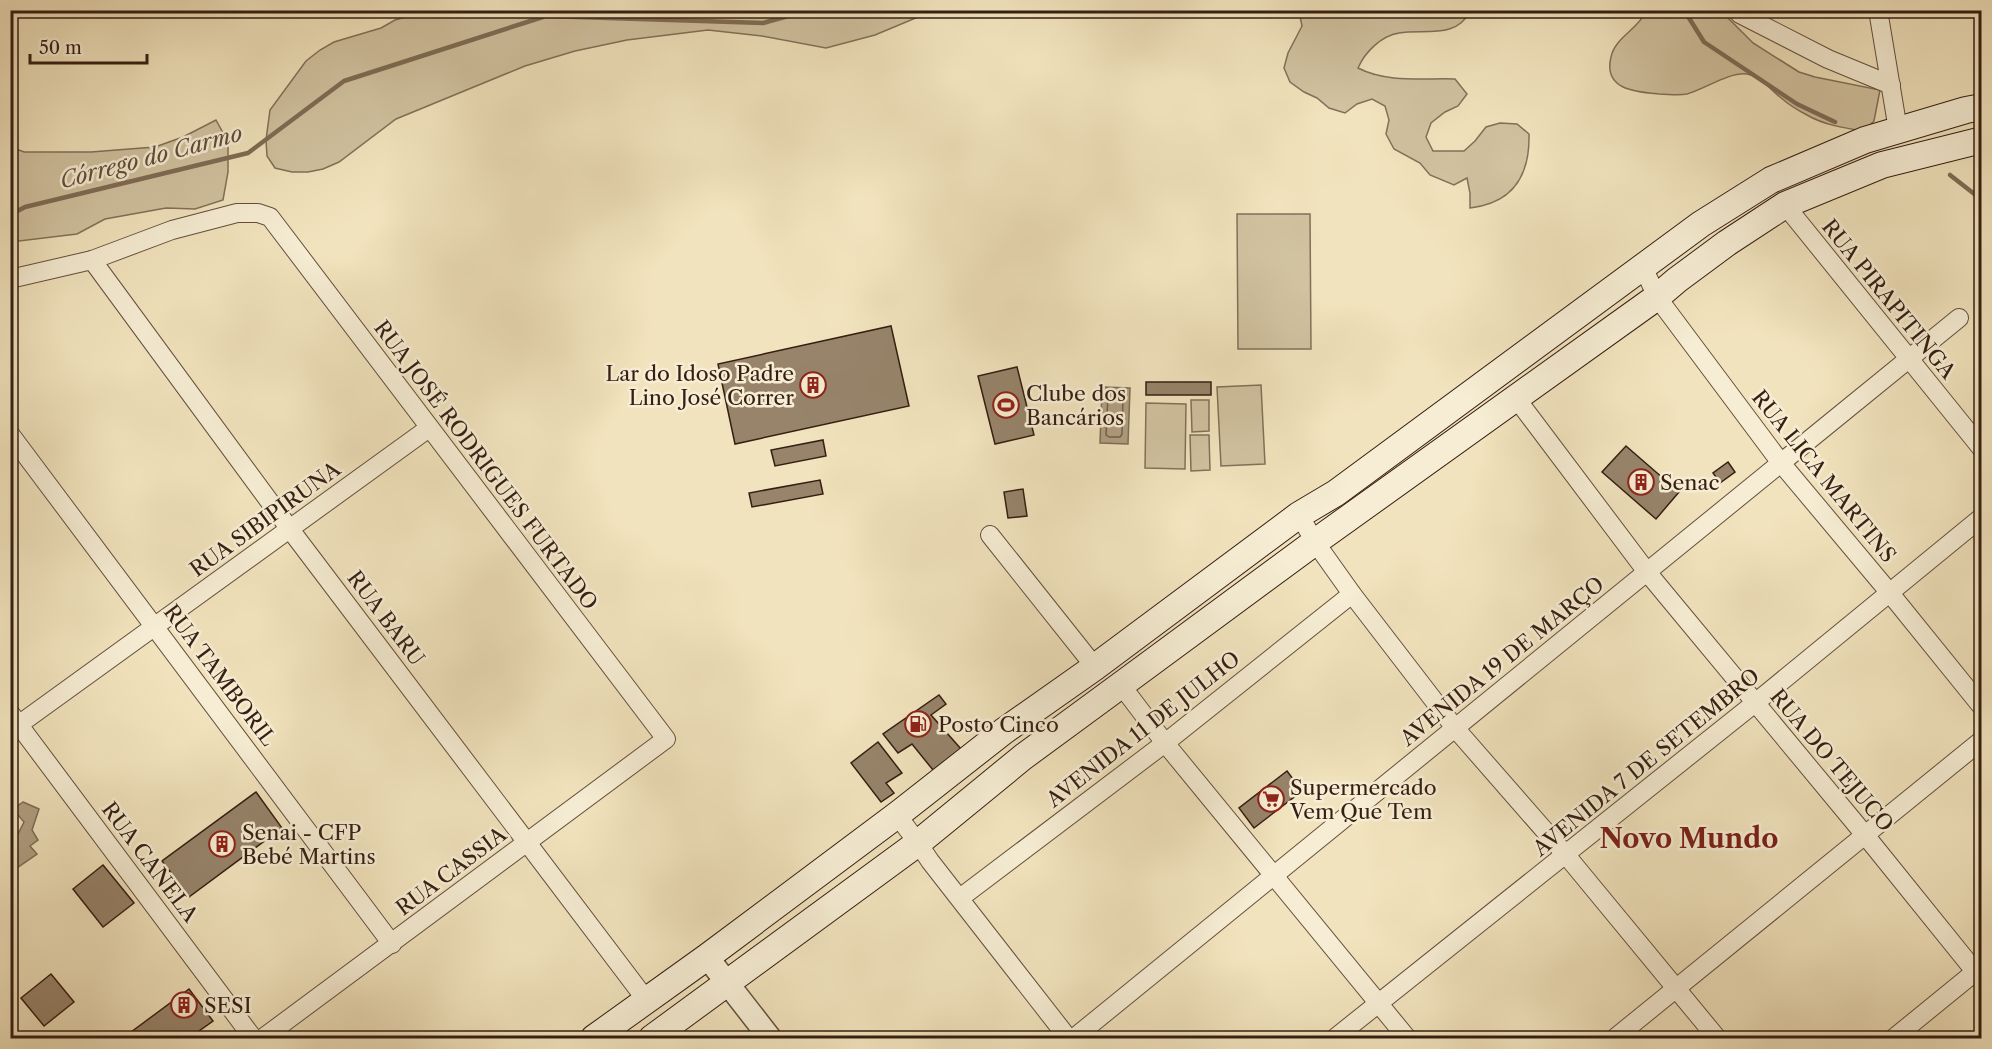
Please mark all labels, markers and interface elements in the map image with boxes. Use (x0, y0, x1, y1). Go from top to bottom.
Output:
scale bar (30, 27, 147, 65)
text: 50 m (39, 37, 82, 59)
water label: Córrego do Carmo (57, 120, 245, 194)
street label: RUA PIRAPITINGA (1817, 214, 1961, 384)
street label: RUA JOSÉ RODRIGUES FURTADO (369, 316, 603, 614)
place label: Lar do Idoso Padre Lino José Correr (605, 361, 794, 410)
building icon: Lar do Idoso Padre Lino José Correr (798, 370, 828, 400)
place label: Clube dos Bancários (1026, 381, 1126, 430)
street label: RUA LICA MARTINS (1747, 385, 1901, 567)
sports icon: Clube dos Bancários (991, 390, 1021, 420)
street label: RUA SIBIPIRUNA (185, 456, 345, 582)
building icon: Senac (1626, 467, 1656, 497)
place label: Senac (1660, 470, 1720, 495)
street label: RUA BARU (342, 566, 430, 670)
street label: AVENIDA 19 DE MARÇO (1394, 571, 1609, 751)
street label: RUA TAMBORIL (159, 599, 281, 751)
street label: AVENIDA 11 DE JULHO (1041, 646, 1245, 813)
street label: AVENIDA 7 DE SETEMBRO (1527, 663, 1764, 862)
street label: RUA DO TEJUCO (1765, 684, 1899, 836)
fuel station icon: Posto Cinco (903, 709, 933, 739)
place label: Posto Cinco (938, 712, 1059, 737)
place label: Supermercado Vem Que Tem (1289, 775, 1437, 824)
supermarket icon: Supermercado Vem Que Tem (1256, 784, 1286, 814)
street label: RUA CANELA (97, 797, 204, 927)
place label: Senai - CFP Bebé Martins (242, 820, 376, 869)
street label: RUA CASSIA (391, 821, 511, 920)
district label: Novo Mundo (1599, 822, 1779, 855)
building icon: Senai - CFP Bebé Martins (207, 829, 237, 859)
building icon: SESI (169, 990, 199, 1020)
place label: SESI (204, 993, 252, 1018)

